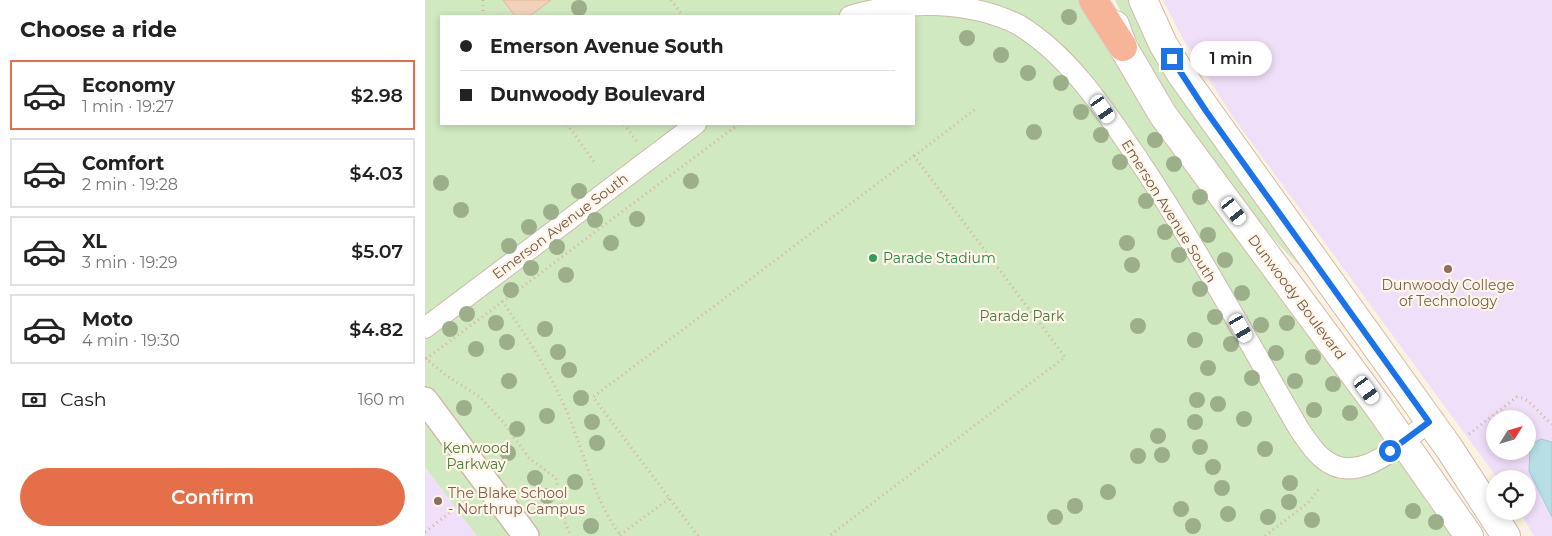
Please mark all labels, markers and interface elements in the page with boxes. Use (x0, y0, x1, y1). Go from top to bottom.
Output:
text: Choose a ride (20, 16, 177, 43)
text: Emerson Avenue South (490, 35, 724, 58)
callout: 1 min (1189, 42, 1272, 76)
route end (1161, 48, 1183, 70)
text: 1 min (1210, 49, 1252, 68)
icon: car (22, 73, 67, 118)
text: Economy (82, 74, 175, 97)
text: Dunwoody Boulevard (490, 83, 705, 106)
text: $2.98 (351, 84, 403, 107)
car (1088, 92, 1117, 126)
text: 1 min · 19:27 (82, 97, 174, 116)
street label: Emerson Avenue South (1118, 136, 1220, 286)
icon: car (22, 151, 67, 196)
text: Comfort (82, 152, 164, 175)
text: $4.03 (350, 162, 403, 185)
street label: Emerson Avenue South (489, 169, 631, 283)
text: 2 min · 19:28 (82, 175, 178, 194)
car (1218, 195, 1249, 227)
icon: car (22, 229, 67, 274)
text: XL (82, 230, 107, 253)
street label: Dunwoody Boulevard (1244, 231, 1350, 363)
text: $5.07 (351, 240, 403, 263)
place label: Parade Stadium (883, 249, 996, 267)
marker: Parade Stadium (867, 252, 879, 264)
text: 3 min · 19:29 (82, 253, 177, 272)
marker: Dunwoody College of Technology (1442, 263, 1454, 275)
place label: Dunwoody College of Technology (1381, 276, 1515, 310)
icon: car (22, 307, 67, 352)
park label: Parade Park (979, 307, 1065, 325)
text: Moto (82, 308, 133, 331)
car (1227, 311, 1254, 345)
text: $4.82 (349, 318, 403, 341)
text: 4 min · 19:30 (82, 331, 180, 350)
car (1352, 373, 1381, 407)
icon: cash (20, 386, 48, 414)
text: Cash (60, 388, 107, 411)
text: 160 m (358, 390, 405, 409)
north arrow (1486, 410, 1536, 460)
map controls (1486, 410, 1536, 520)
park label: Kenwood Parkway (443, 439, 509, 473)
route start (1379, 440, 1401, 462)
button: Confirm (20, 468, 405, 526)
button: locate (1486, 470, 1536, 520)
place label: The Blake School - Northrup Campus (448, 484, 585, 518)
marker: The Blake School - Northrup Campus (432, 495, 444, 507)

